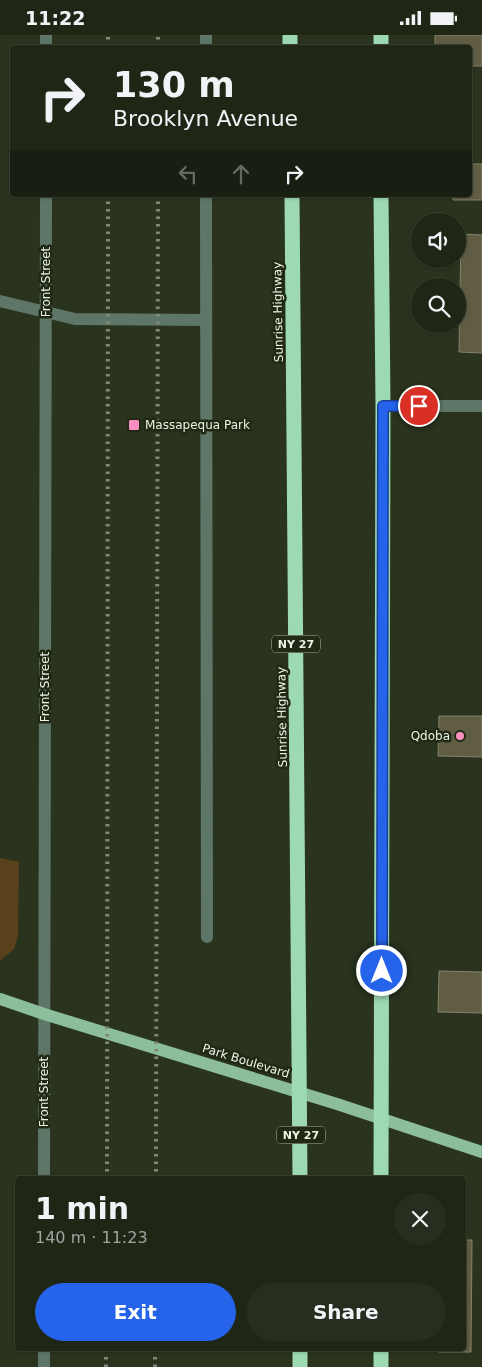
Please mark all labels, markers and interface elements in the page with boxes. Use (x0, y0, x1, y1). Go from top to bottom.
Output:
text: 11:22 (25, 7, 85, 29)
icon: right (30, 65, 95, 130)
text: 130 m (113, 65, 235, 105)
text: Brooklyn Avenue (113, 106, 298, 131)
icon: left (174, 160, 202, 188)
icon: ahead (227, 160, 255, 188)
icon: right (280, 160, 308, 188)
map controls (411, 213, 466, 333)
button: sound (411, 213, 466, 268)
street label: Front Street (39, 246, 53, 317)
street label: Sunrise Highway (270, 262, 286, 362)
button: search (411, 278, 466, 333)
pin (398, 385, 440, 427)
icon: arrive (405, 392, 433, 420)
marker: Massapequa Park (127, 418, 141, 432)
place label: Massapequa Park (145, 418, 250, 432)
road number: NY 27 (272, 635, 320, 653)
street label: Front Street (38, 651, 52, 722)
street label: Sunrise Highway (274, 667, 290, 767)
place label: Qdoba (411, 729, 450, 743)
marker: Qdoba (454, 730, 466, 742)
position arrow (355, 944, 407, 996)
street label: Park Boulevard (201, 1041, 291, 1081)
street label: Front Street (37, 1056, 51, 1127)
road number: NY 27 (277, 1127, 325, 1143)
text: 1 min (35, 1191, 129, 1226)
button: close (394, 1193, 446, 1245)
text: 140 m · 11:23 (35, 1228, 148, 1247)
button: Exit (35, 1283, 236, 1341)
button: Share (246, 1283, 446, 1341)

